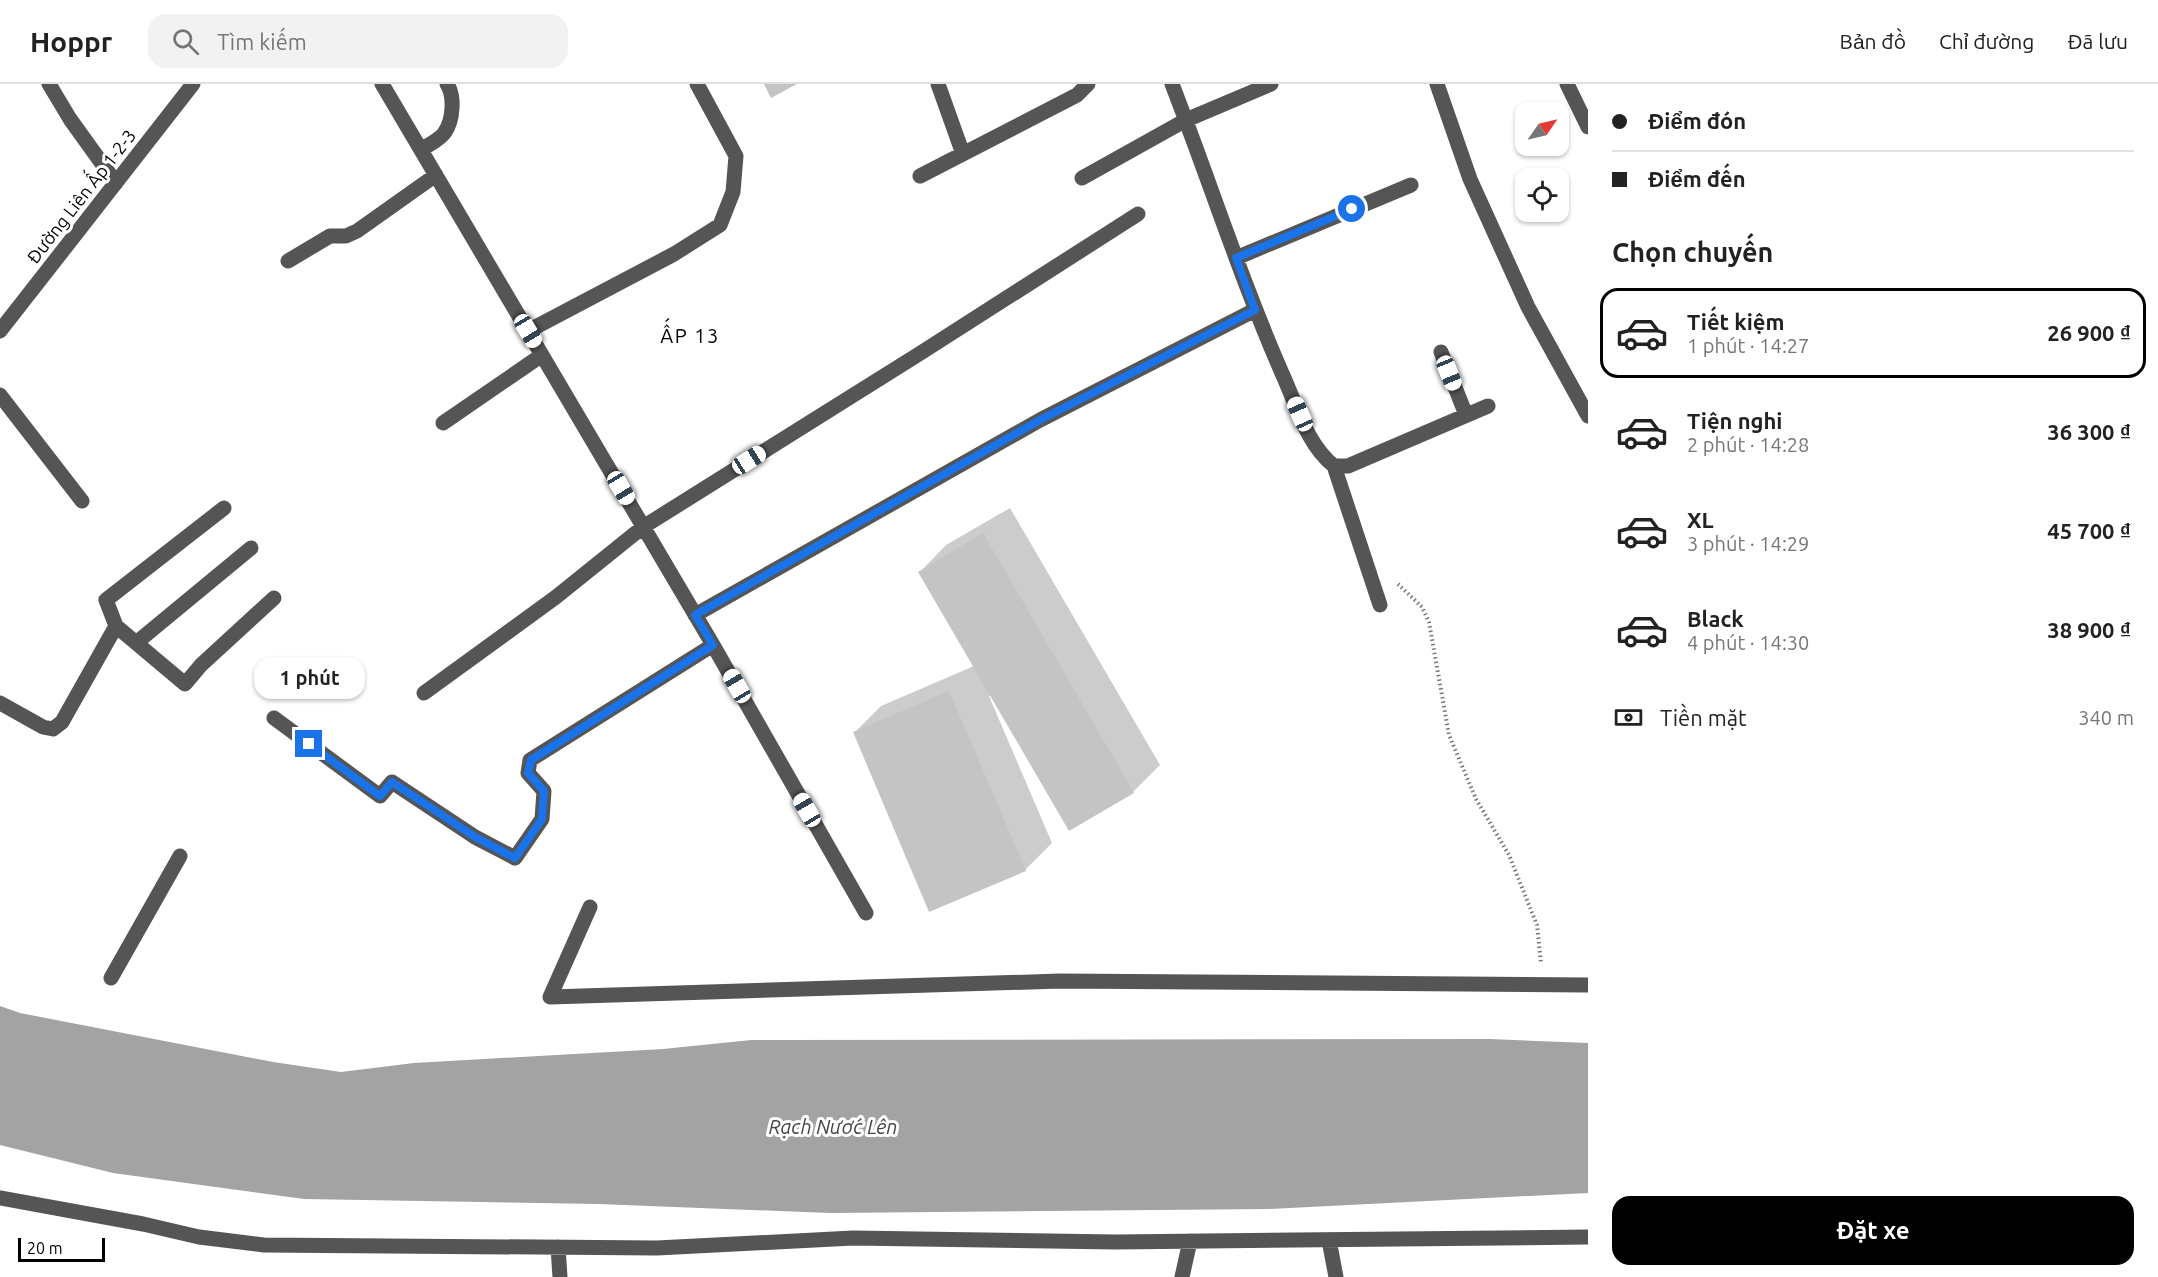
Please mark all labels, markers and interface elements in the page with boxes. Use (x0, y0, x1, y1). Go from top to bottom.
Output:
search box (148, 14, 568, 68)
icon: search (169, 25, 202, 58)
text: Hoppr (30, 26, 112, 57)
text: Tìm kiếm (217, 29, 307, 54)
text: Bản đồ (1840, 29, 1906, 53)
text: Chỉ đường (1939, 29, 2034, 53)
text: Đã lưu (2067, 29, 2128, 53)
north arrow (1515, 102, 1569, 156)
map controls (1515, 102, 1569, 222)
text: Điểm đón (1648, 108, 1746, 133)
street label: Đường Liên Ấp 1-2-3 (19, 122, 139, 267)
text: Điểm đến (1648, 166, 1746, 191)
button: locate (1515, 168, 1569, 222)
route start (1338, 195, 1365, 222)
text: Chọn chuyến (1612, 237, 1773, 267)
icon: car (1615, 306, 1669, 360)
text: Tiết kiệm (1687, 309, 1784, 334)
car (511, 311, 545, 351)
district label: ẤP 13 (660, 317, 720, 347)
text: 26 900 ₫ (2047, 320, 2131, 345)
text: 1 phút · 14:27 (1687, 334, 1809, 357)
car (1434, 353, 1464, 393)
car (1284, 394, 1316, 434)
icon: car (1615, 405, 1669, 459)
text: Tiện nghi (1687, 408, 1783, 433)
text: 36 300 ₫ (2047, 419, 2131, 444)
text: 2 phút · 14:28 (1687, 433, 1809, 456)
car (729, 443, 769, 477)
car (604, 468, 638, 508)
icon: car (1615, 504, 1669, 558)
text: XL (1687, 507, 1714, 532)
text: 45 700 ₫ (2047, 518, 2131, 543)
text: 3 phút · 14:29 (1687, 532, 1809, 555)
icon: car (1615, 603, 1669, 657)
text: Black (1687, 606, 1744, 631)
text: 38 900 ₫ (2047, 617, 2131, 642)
text: 4 phút · 14:30 (1687, 631, 1809, 654)
callout: 1 phút (254, 657, 364, 699)
text: 1 phút (279, 666, 340, 689)
car (720, 666, 754, 706)
icon: cash (1612, 701, 1645, 734)
text: Tiền mặt (1660, 705, 1747, 730)
text: 340 m (2078, 706, 2134, 729)
route end (295, 730, 322, 757)
car (790, 790, 824, 830)
water label: Rạch Nước Lên (769, 1115, 897, 1138)
button: Đặt xe (1612, 1196, 2134, 1265)
scale bar (18, 1235, 105, 1262)
text: 20 m (27, 1239, 63, 1257)

